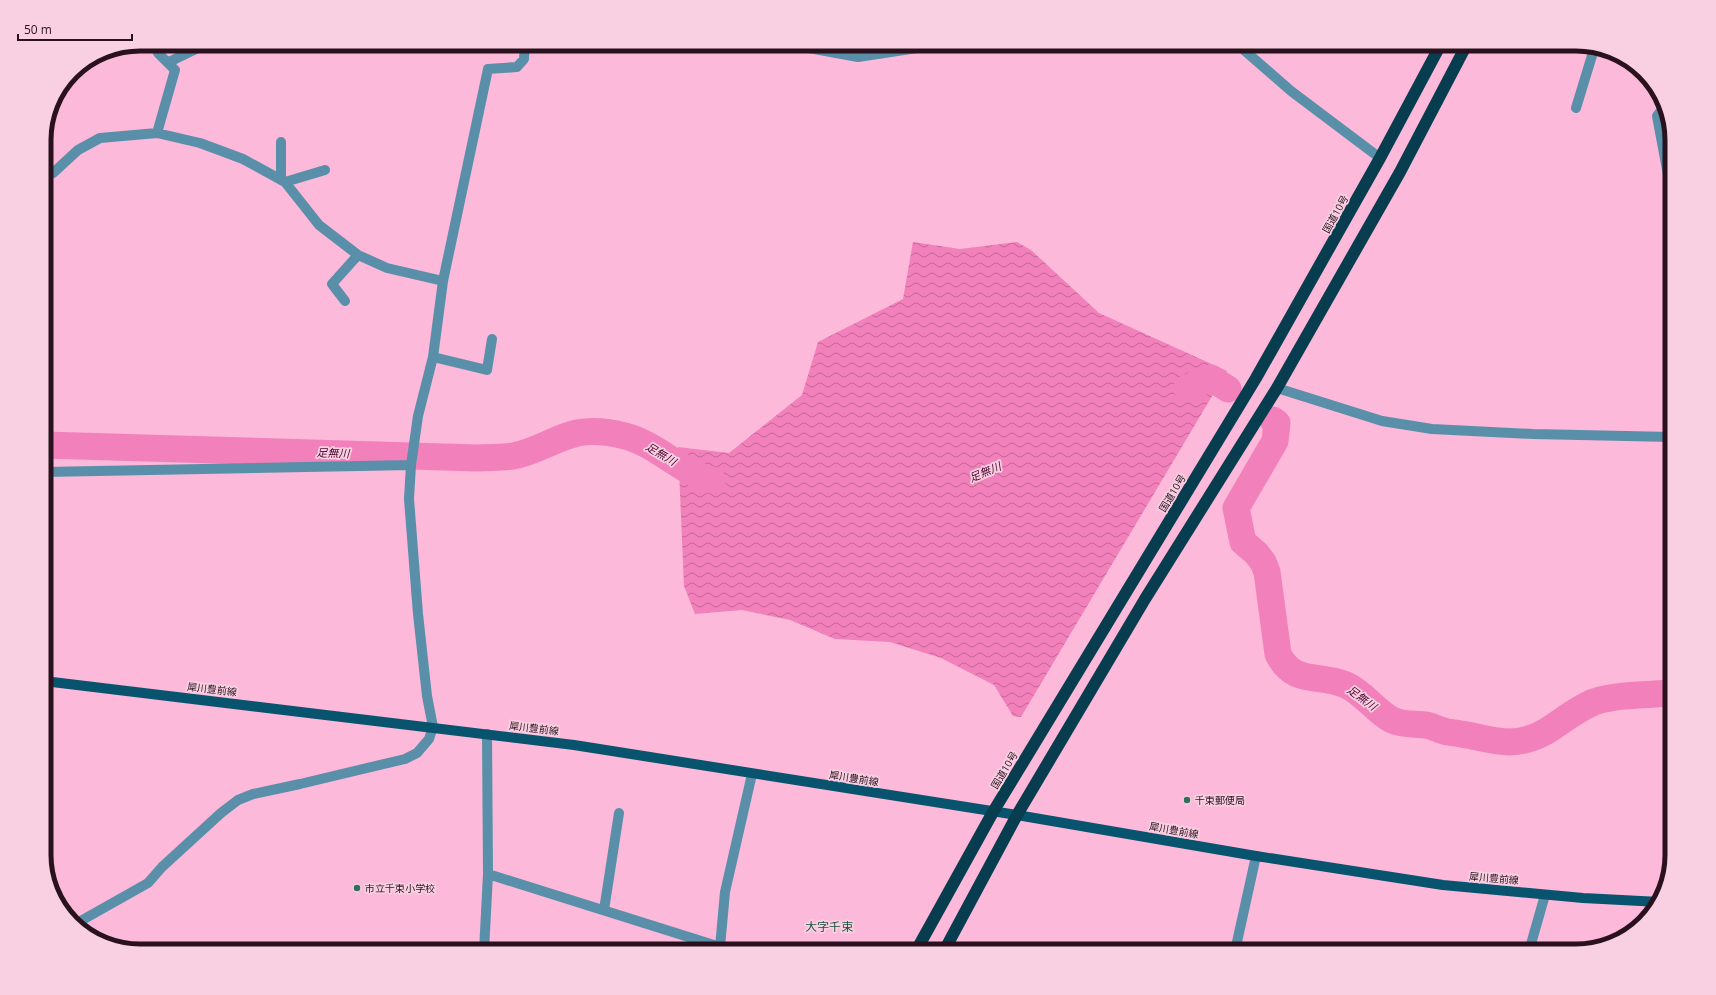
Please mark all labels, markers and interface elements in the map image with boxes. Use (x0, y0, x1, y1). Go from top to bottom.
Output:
scale bar (18, 16, 132, 42)
text: 50 m (24, 21, 52, 38)
street label: 国道10号 (1319, 192, 1351, 236)
water label: 足無川 (643, 439, 680, 469)
water label: 足無川 (316, 444, 351, 461)
water label: 足無川 (967, 458, 1004, 485)
street label: 国道10号 (1155, 472, 1189, 514)
street label: 犀川豊前線 (186, 679, 238, 699)
water label: 足無川 (1345, 682, 1381, 714)
street label: 犀川豊前線 (508, 718, 560, 738)
street label: 国道10号 (987, 749, 1021, 791)
street label: 犀川豊前線 (828, 767, 880, 789)
place label: 千束郵便局 (1195, 793, 1245, 807)
marker: 千束郵便局 (1182, 795, 1192, 805)
street label: 犀川豊前線 (1148, 819, 1200, 841)
street label: 犀川豊前線 (1468, 869, 1520, 887)
place label: 市立千束小学校 (365, 881, 435, 895)
marker: 市立千束小学校 (352, 883, 362, 893)
district label: 大字千束 (805, 918, 854, 935)

